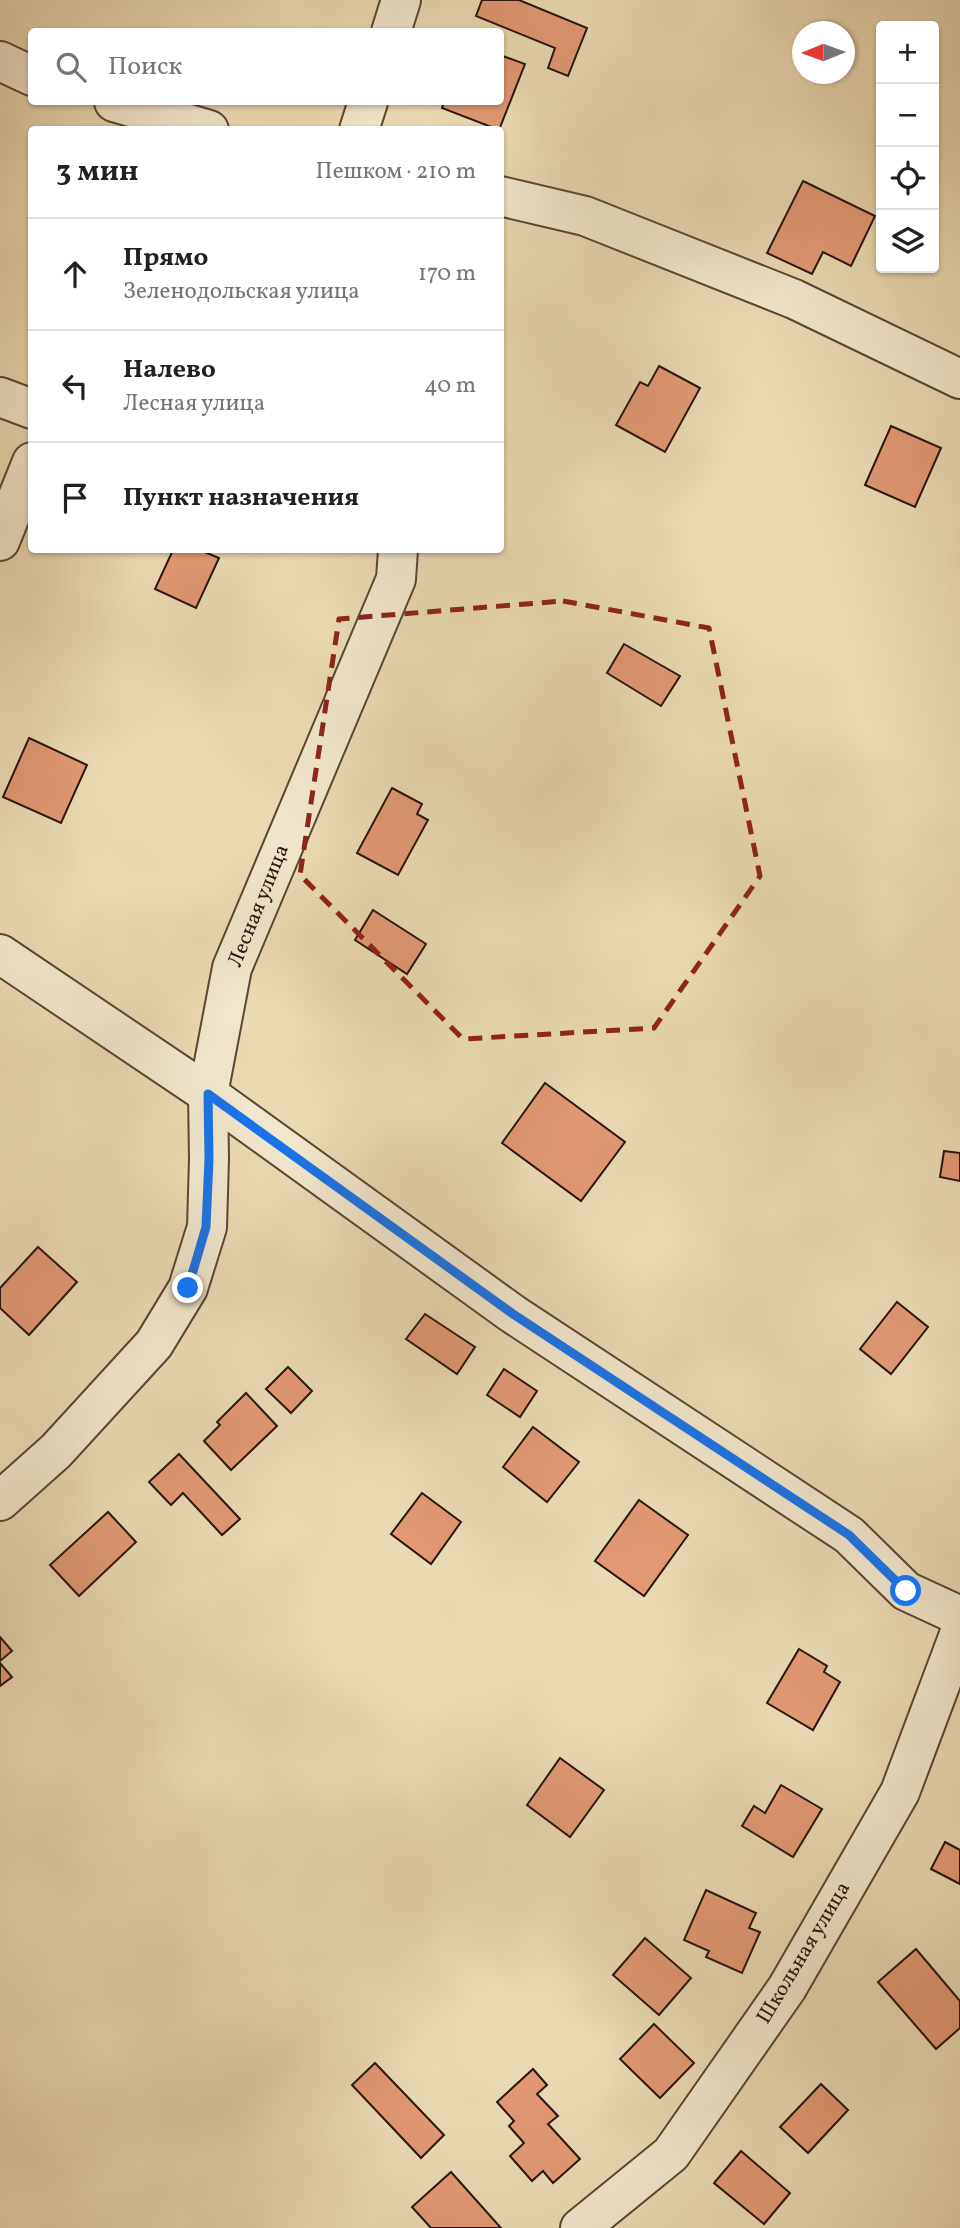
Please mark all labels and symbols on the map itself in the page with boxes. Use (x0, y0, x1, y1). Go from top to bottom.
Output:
north arrow (792, 21, 855, 84)
street label: Лесная улица (221, 840, 297, 972)
route end (172, 1272, 203, 1303)
route start (890, 1575, 921, 1606)
street label: Школьная улица (750, 1876, 858, 2030)

